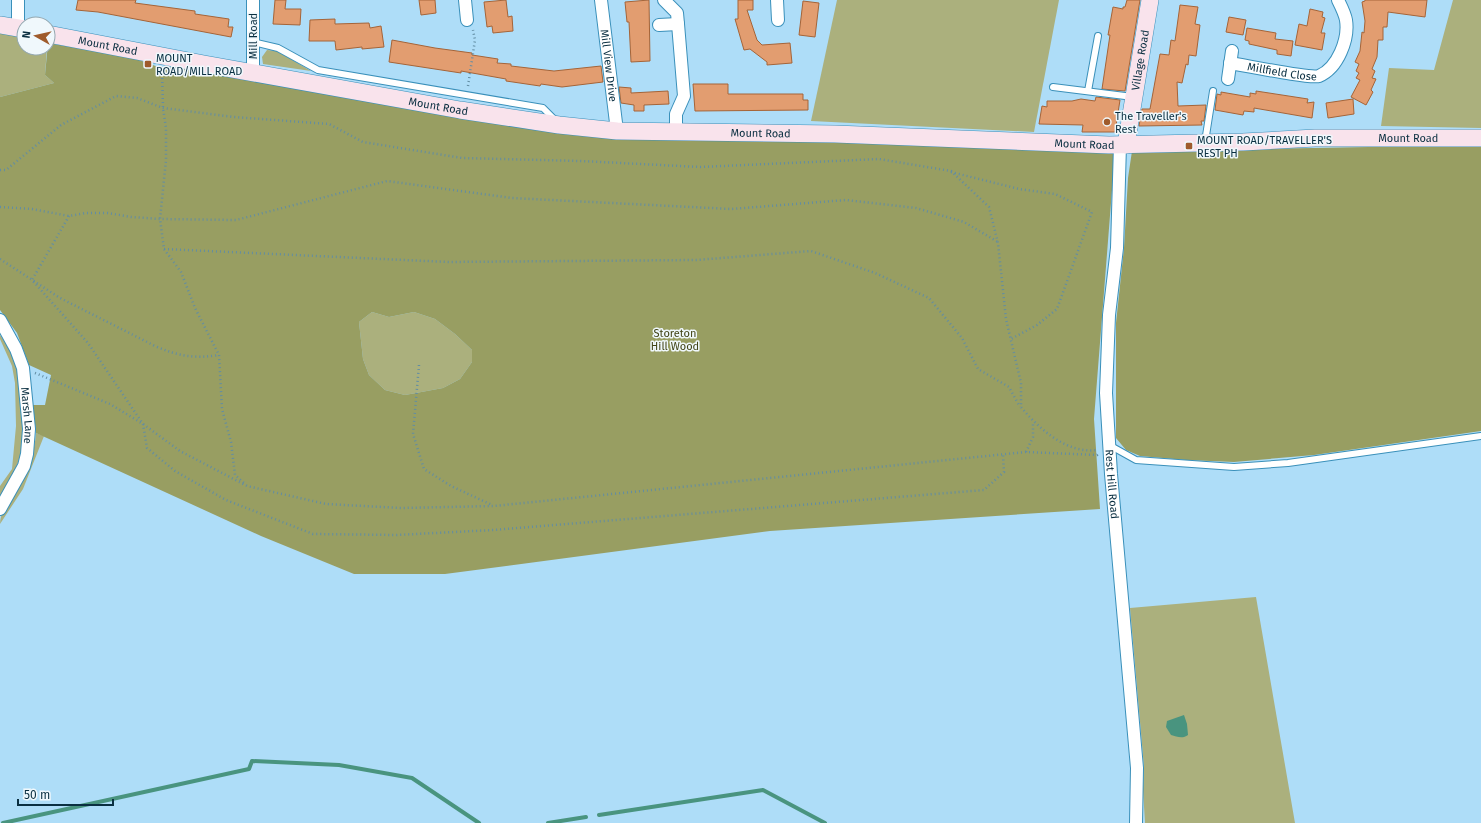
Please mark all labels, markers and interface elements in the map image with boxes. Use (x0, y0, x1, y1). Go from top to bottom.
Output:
street label: Mill Road (247, 13, 260, 59)
north arrow (16, 16, 56, 56)
street label: Mill View Drive (598, 29, 619, 103)
street label: Village Road (1129, 29, 1152, 92)
text: N (20, 30, 34, 39)
street label: Mount Road (77, 34, 139, 58)
place label: MOUNT ROAD/MILL ROAD (156, 52, 242, 78)
marker: MOUNT ROAD/MILL ROAD (143, 59, 153, 69)
street label: Millfield Close (1246, 60, 1317, 83)
street label: Mount Road (408, 95, 469, 118)
place label: The Traveller's Rest (1115, 110, 1187, 136)
marker: The Traveller's Rest (1102, 117, 1112, 127)
street label: Mount Road (730, 127, 791, 140)
street label: Mount Road (1378, 132, 1438, 145)
place label: MOUNT ROAD/TRAVELLER'S REST PH (1197, 134, 1332, 160)
street label: Mount Road (1054, 137, 1115, 152)
marker: MOUNT ROAD/TRAVELLER'S REST PH (1184, 141, 1194, 151)
park label: Storeton Hill Wood (651, 327, 699, 353)
street label: Marsh Lane (18, 386, 35, 444)
street label: Rest Hill Road (1102, 449, 1121, 520)
scale bar (18, 781, 113, 807)
text: 50 m (24, 788, 50, 802)

